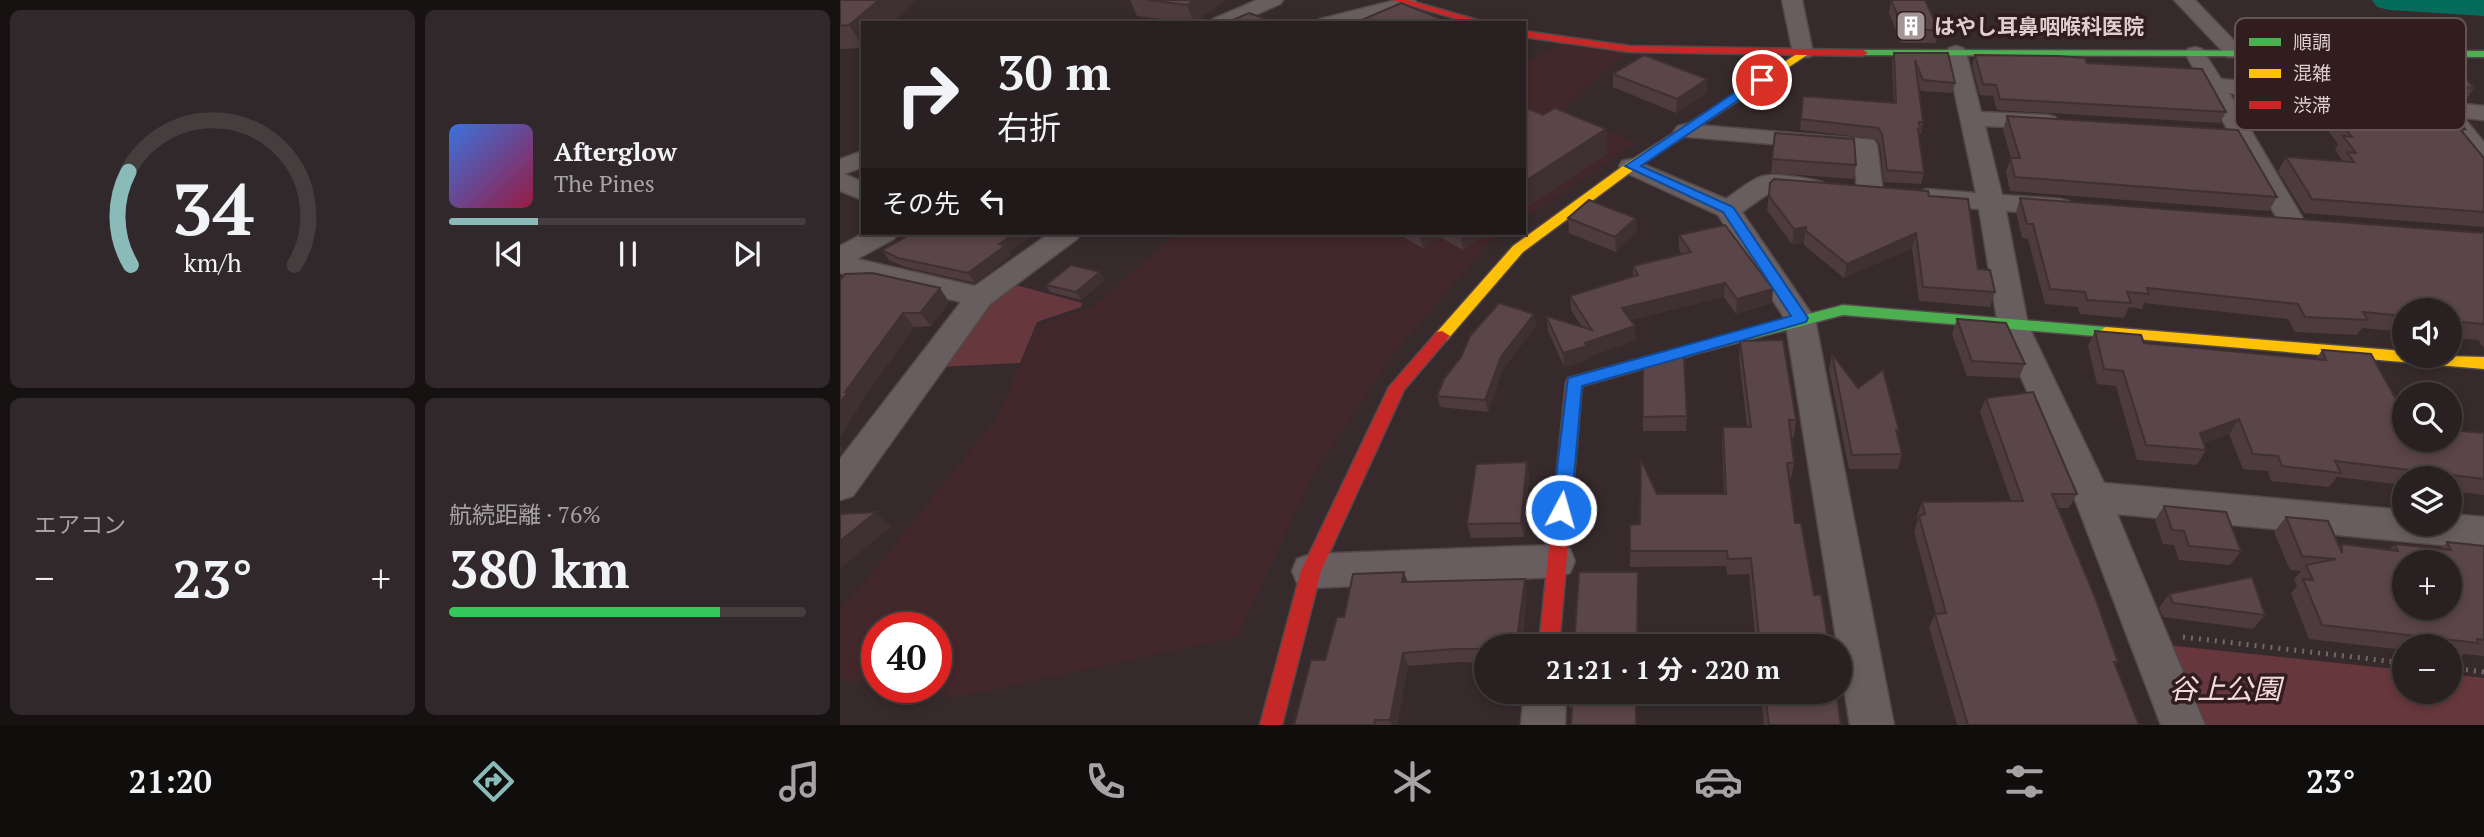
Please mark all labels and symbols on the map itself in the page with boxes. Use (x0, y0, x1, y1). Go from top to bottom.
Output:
building icon: はやし耳鼻咽喉科医院 (1894, 9, 1928, 43)
place label: はやし耳鼻咽喉科医院 (1934, 12, 2144, 40)
legend (2235, 18, 2466, 130)
text: 順調 (2293, 29, 2331, 54)
pin (1732, 50, 1792, 110)
text: 混雑 (2293, 60, 2331, 85)
text: 渋滞 (2293, 92, 2331, 117)
position arrow (1524, 473, 1598, 547)
speed limit sign: 40 (861, 612, 952, 703)
park label: 谷上公園 (2169, 670, 2285, 707)

